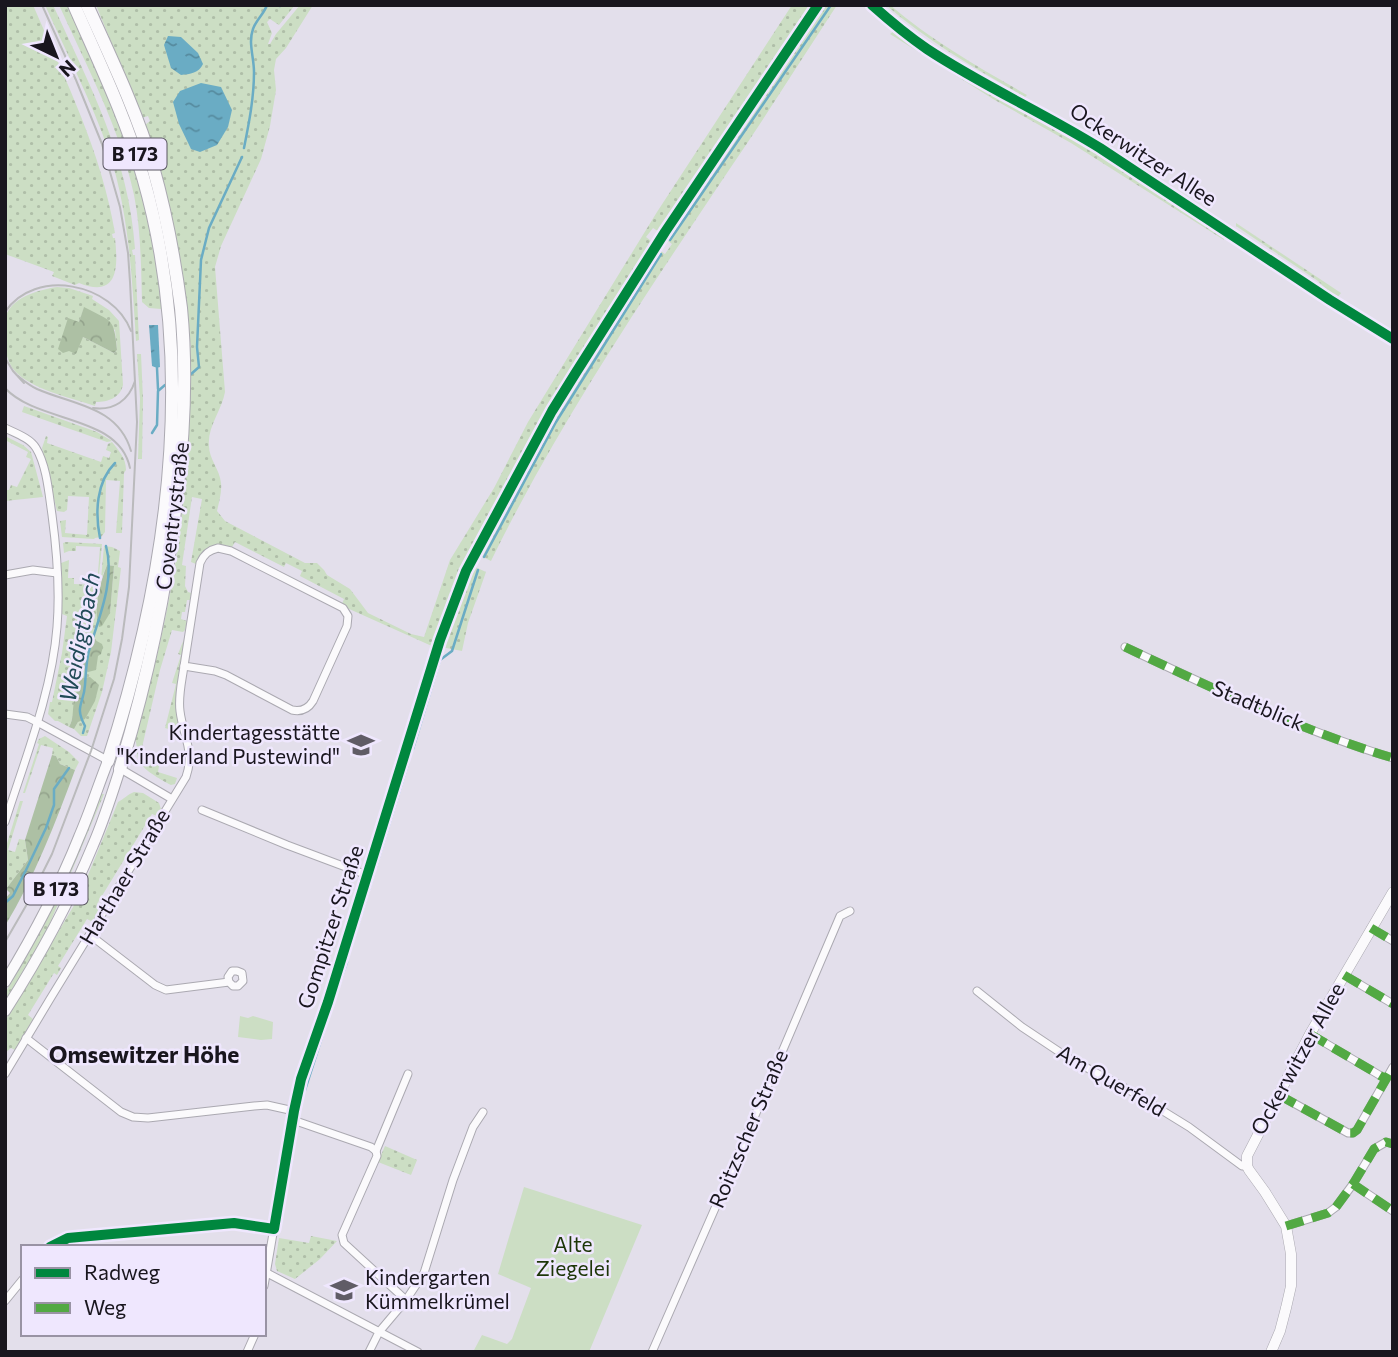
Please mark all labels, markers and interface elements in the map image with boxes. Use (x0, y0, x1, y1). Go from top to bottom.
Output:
north arrow (21, 21, 91, 91)
text: N (55, 56, 81, 82)
street label: Ockerwitzer Allee (1066, 97, 1222, 211)
road number: B 173 (104, 138, 166, 170)
street label: Coventrystraße (150, 440, 193, 591)
water label: Weidigtbach (53, 570, 105, 704)
street label: Stadtblick (1209, 674, 1308, 735)
place label: Kindertagesstätte "Kinderland Pustewind" (117, 719, 340, 768)
school or university icon: Kindertagesstätte "Kinderland Pustewind" (346, 730, 376, 760)
street label: Harthaer Straße (73, 804, 174, 949)
street label: Gompitzer Straße (291, 842, 368, 1011)
road number: B 173 (24, 874, 88, 904)
street label: Ockerwitzer Allee (1245, 978, 1349, 1139)
street label: Am Querfeld (1053, 1038, 1171, 1121)
district label: Omsewitzer Höhe (49, 1040, 239, 1068)
street label: Roitzscher Straße (703, 1046, 792, 1211)
park label: Alte Ziegelei (536, 1231, 610, 1280)
legend (21, 1245, 266, 1336)
text: Radweg (84, 1259, 160, 1284)
place label: Kindergarten Kümmelkrümel (365, 1264, 510, 1313)
school or university icon: Kindergarten Kümmelkrümel (329, 1275, 359, 1305)
text: Weg (84, 1294, 126, 1319)

